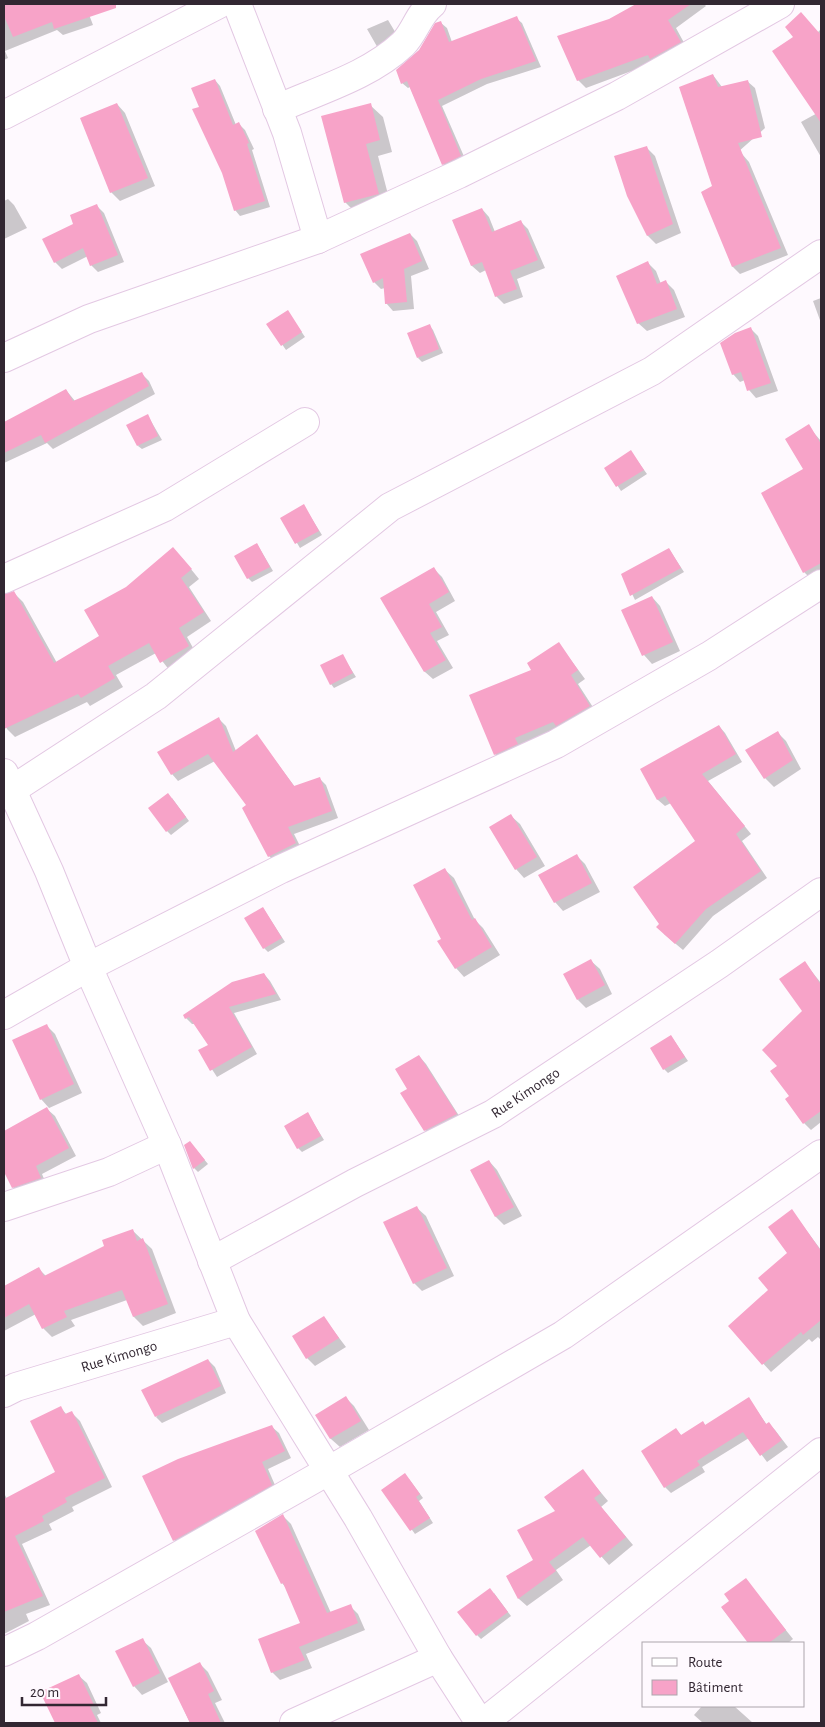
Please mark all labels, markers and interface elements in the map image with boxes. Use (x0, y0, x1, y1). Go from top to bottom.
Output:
street label: Rue Kimongo (489, 1065, 563, 1121)
street label: Rue Kimongo (79, 1338, 159, 1375)
legend (642, 1642, 805, 1707)
text: Route (688, 1655, 722, 1670)
scale bar (22, 1674, 106, 1706)
text: Bâtiment (688, 1680, 743, 1695)
text: 20 m (30, 1685, 59, 1700)

